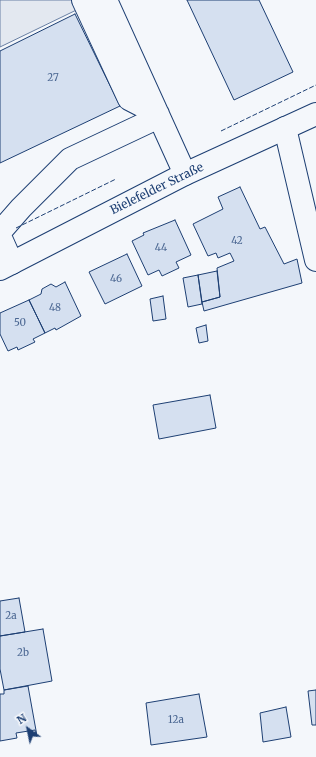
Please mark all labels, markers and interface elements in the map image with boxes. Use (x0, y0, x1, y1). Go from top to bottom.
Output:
house number: 27 (47, 72, 59, 84)
street label: Bielefelder Straße (108, 160, 206, 218)
house number: 42 (231, 235, 243, 247)
house number: 44 (155, 242, 167, 254)
house number: 46 (110, 273, 122, 285)
house number: 48 (49, 302, 61, 314)
house number: 50 (14, 317, 26, 329)
house number: 2a (5, 610, 17, 622)
house number: 2b (17, 647, 29, 659)
north arrow (8, 709, 48, 749)
text: N (14, 711, 29, 727)
house number: 12a (168, 714, 184, 726)

